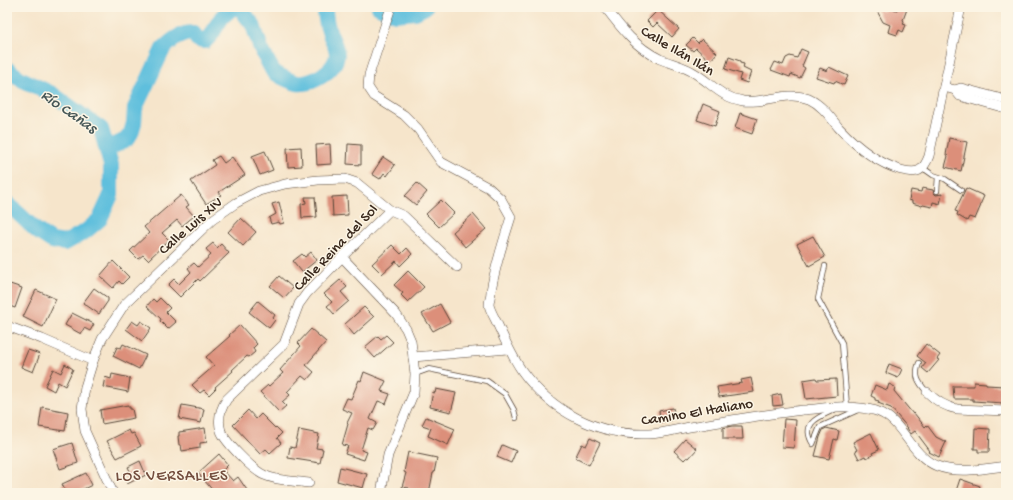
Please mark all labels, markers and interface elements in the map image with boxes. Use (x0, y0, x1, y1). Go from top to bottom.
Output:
street label: Calle Ilán Ilán (637, 23, 717, 81)
water label: Río Cañas (36, 87, 101, 140)
street label: Calle Luis XIV (156, 194, 227, 259)
street label: Calle Reina del Sol (290, 201, 382, 296)
street label: Camino El Italiano (640, 395, 755, 431)
district label: LOS VERSALLES (116, 468, 228, 487)

